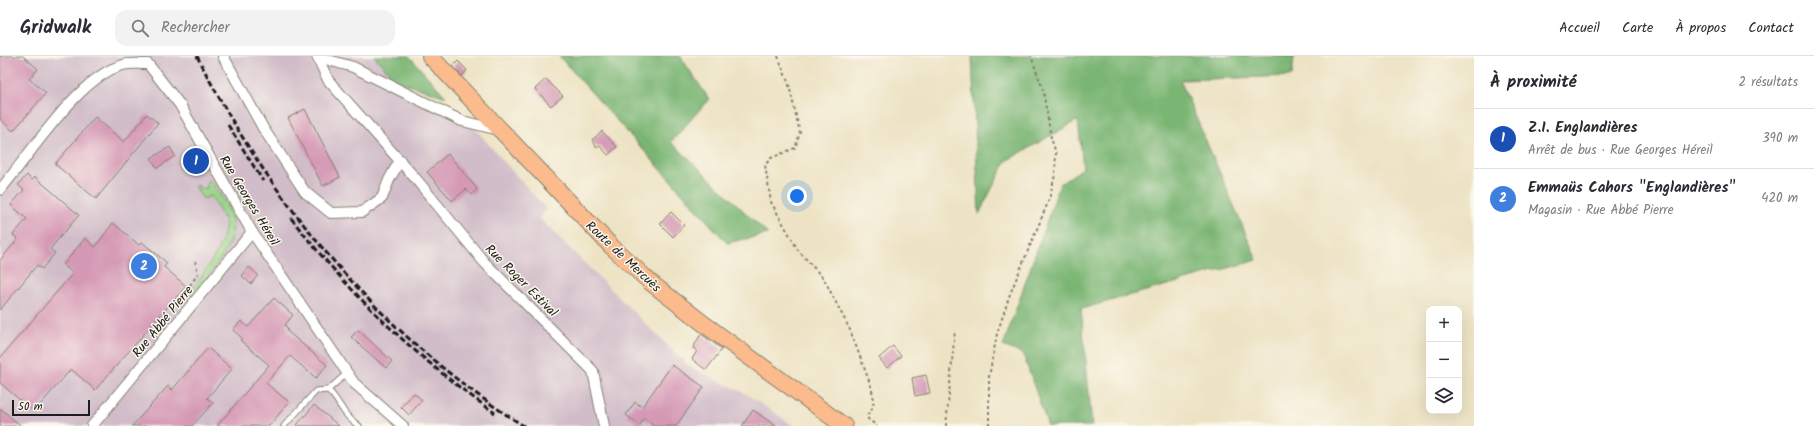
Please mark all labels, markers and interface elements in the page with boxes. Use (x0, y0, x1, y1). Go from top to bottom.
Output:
search box (115, 10, 395, 46)
text: Gridwalk (20, 13, 91, 43)
text: Rechercher (161, 16, 229, 40)
icon: search (129, 17, 151, 39)
text: Accueil (1559, 17, 1600, 39)
text: Carte (1622, 17, 1653, 39)
text: À propos (1675, 17, 1726, 39)
text: Contact (1748, 17, 1794, 39)
text: À proximité (1490, 69, 1577, 96)
text: 2 résultats (1739, 72, 1798, 93)
text: Z.I. Englandières (1528, 116, 1638, 140)
text: 1 (1501, 128, 1505, 149)
text: 390 m (1762, 128, 1798, 149)
text: Arrêt de bus · Rue Georges Héreil (1528, 140, 1713, 161)
pin: 1 (183, 146, 209, 176)
street label: Rue Georges Héreil (213, 151, 284, 250)
text: Emmaüs Cahors "Englandières" (1528, 176, 1736, 200)
your location (787, 186, 807, 206)
text: 2 (1499, 188, 1507, 209)
text: 420 m (1761, 188, 1798, 209)
text: Magasin · Rue Abbé Pierre (1528, 200, 1674, 221)
street label: Route de Mercuès (580, 216, 666, 298)
street label: Rue Roger Estival (480, 240, 562, 322)
pin: 2 (131, 251, 157, 281)
street label: Rue Abbé Pierre (127, 281, 199, 363)
map controls (1426, 306, 1462, 414)
button: + (1426, 306, 1462, 342)
button: − (1426, 342, 1462, 378)
button: layers (1426, 378, 1462, 414)
scale bar (12, 398, 90, 417)
text: 50 m (18, 398, 43, 416)

